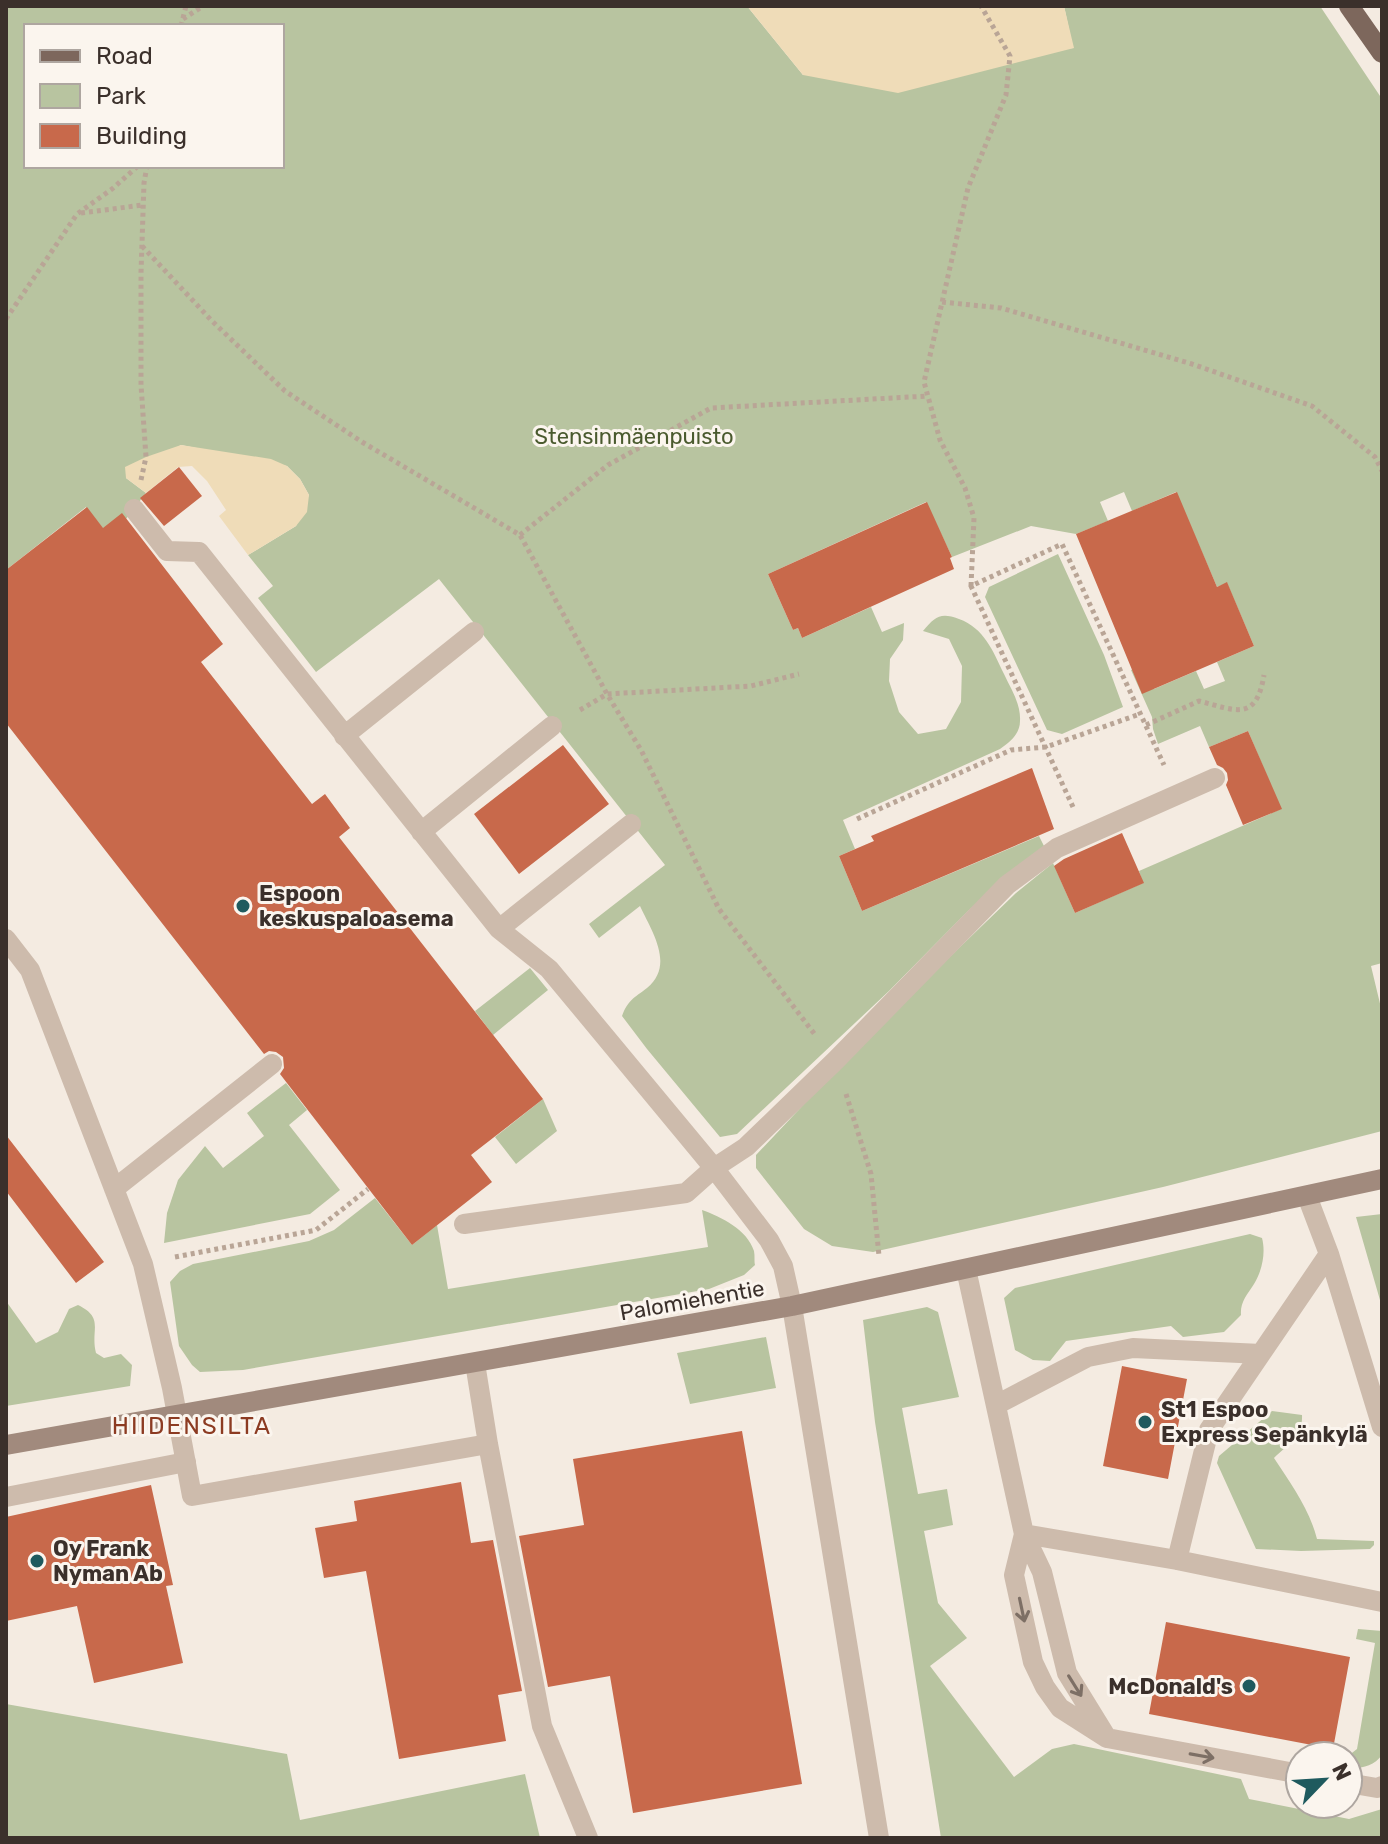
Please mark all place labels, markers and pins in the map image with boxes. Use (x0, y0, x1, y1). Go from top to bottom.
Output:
place label: Espoon keskuspaloasema (259, 880, 454, 932)
marker: Espoon keskuspaloasema (234, 897, 252, 915)
place label: St1 Espoo Express Sepänkylä (1161, 1396, 1368, 1448)
marker: St1 Espoo Express Sepänkylä (1136, 1413, 1154, 1431)
place label: Oy Frank Nyman Ab (53, 1535, 163, 1587)
marker: Oy Frank Nyman Ab (28, 1552, 46, 1570)
place label: McDonald's (1108, 1673, 1233, 1700)
marker: McDonald's (1240, 1677, 1258, 1695)

